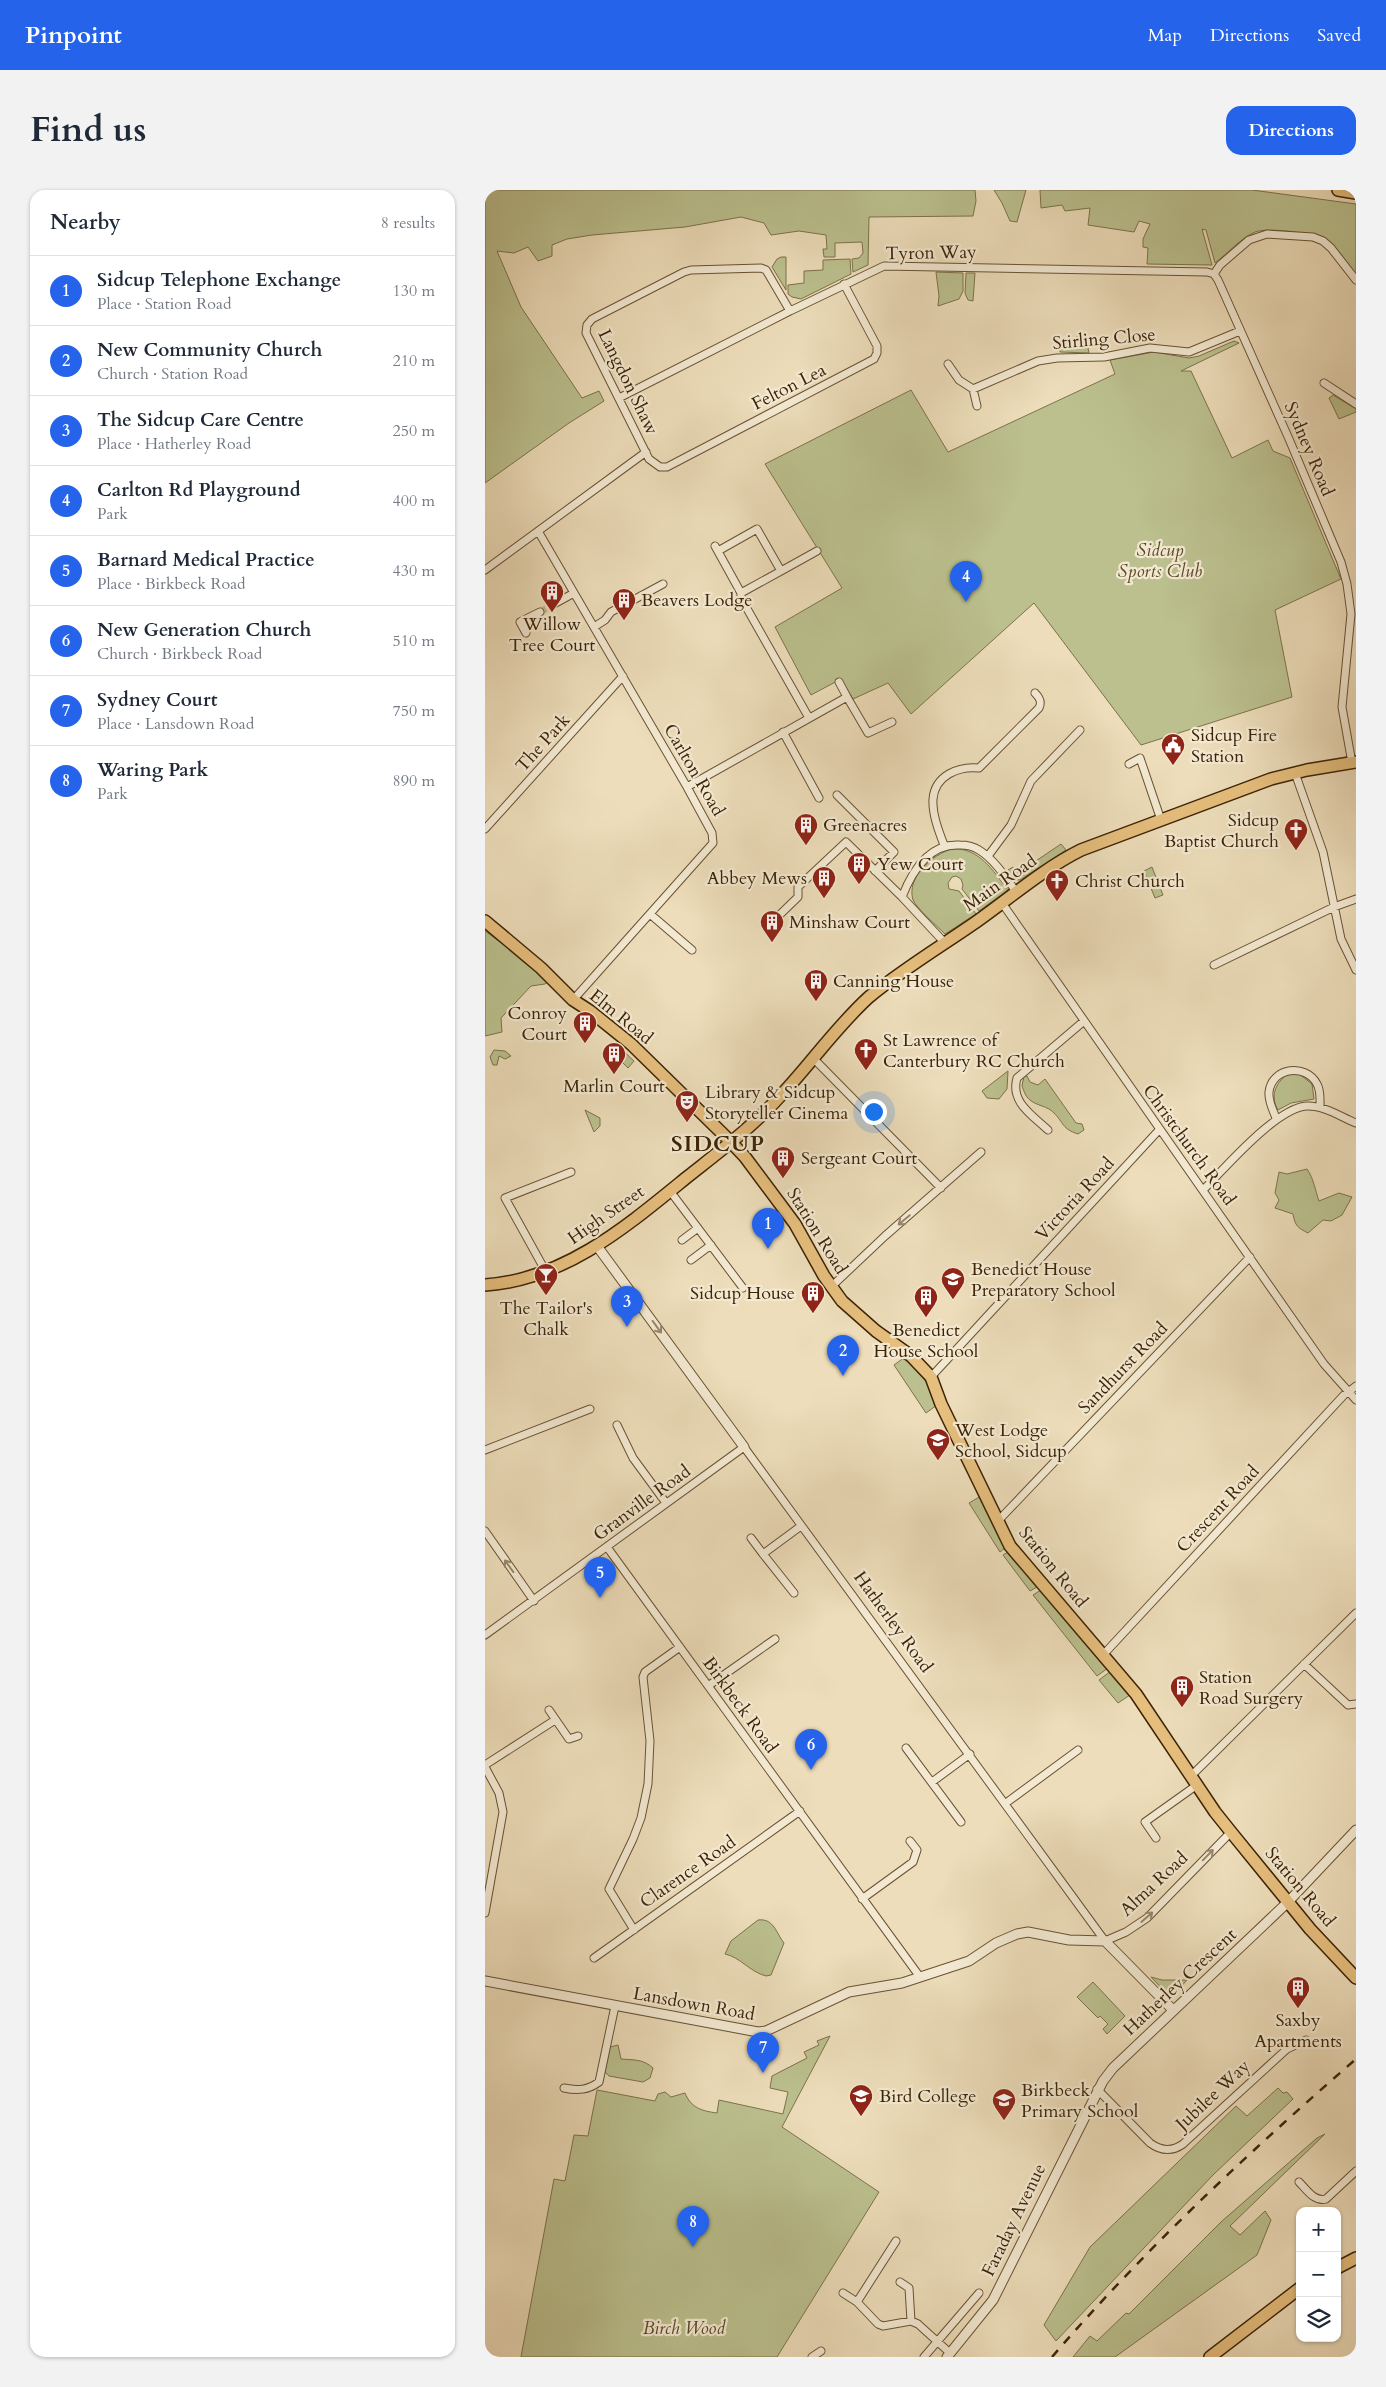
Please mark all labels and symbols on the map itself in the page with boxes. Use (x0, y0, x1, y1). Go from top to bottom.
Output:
street label: Tyron Way (885, 240, 977, 266)
street label: Stirling Close (1051, 322, 1157, 356)
street label: Langdon Shaw (592, 325, 665, 439)
street label: Felton Lea (748, 358, 831, 416)
street label: Sydney Road (1278, 398, 1340, 500)
park label: Sidcup Sports Club (1118, 538, 1202, 584)
pin: 4 (950, 561, 982, 602)
building icon: Willow Tree Court (539, 579, 565, 613)
building icon: Beavers Lodge (611, 587, 637, 621)
place label: Beavers Lodge (641, 588, 752, 613)
place label: Willow Tree Court (509, 612, 596, 658)
street label: The Park (510, 708, 576, 778)
street label: Carlton Road (657, 719, 731, 821)
place label: Sidcup Fire Station (1191, 723, 1277, 769)
public building icon: Sidcup Fire Station (1160, 732, 1186, 766)
place label: Sidcup Baptist Church (1164, 808, 1279, 854)
building icon: Greenacres (793, 812, 819, 846)
place label: Greenacres (823, 813, 907, 838)
church icon: Sidcup Baptist Church (1283, 817, 1309, 851)
street label: Main Road (958, 848, 1042, 917)
building icon: Yew Court (846, 851, 872, 885)
place label: Yew Court (877, 852, 964, 877)
building icon: Abbey Mews (811, 865, 837, 899)
place label: Abbey Mews (707, 866, 807, 891)
church icon: Christ Church (1044, 868, 1070, 902)
place label: Christ Church (1075, 869, 1185, 894)
building icon: Minshaw Court (759, 909, 785, 943)
place label: Minshaw Court (789, 910, 910, 935)
building icon: Canning House (803, 968, 829, 1002)
place label: Canning House (833, 969, 954, 994)
street label: Elm Road (584, 984, 658, 1051)
place label: Conroy Court (507, 1001, 567, 1047)
building icon: Conroy Court (572, 1010, 598, 1044)
place label: St Lawrence of Canterbury RC Church (883, 1028, 1065, 1074)
church icon: St Lawrence of Canterbury RC Church (853, 1037, 879, 1071)
building icon: Marlin Court (601, 1041, 627, 1075)
place label: Marlin Court (563, 1074, 665, 1099)
street label: Christchurch Road (1137, 1079, 1242, 1211)
place label: Library & Sidcup Storyteller Cinema (705, 1080, 849, 1126)
theatre icon: Library & Sidcup Storyteller Cinema (674, 1089, 700, 1123)
your location (861, 1099, 887, 1125)
district label: SIDCUP (671, 1129, 765, 1159)
building icon: Sergeant Court (770, 1145, 796, 1179)
place label: Sergeant Court (801, 1146, 917, 1171)
street label: Victoria Road (1030, 1152, 1120, 1246)
street label: High Street (563, 1179, 650, 1251)
street label: Station Road (781, 1183, 854, 1279)
pin: 1 (752, 1208, 784, 1249)
one-way arrow (898, 1214, 911, 1225)
place label: Benedict House Preparatory School (971, 1257, 1116, 1303)
bar icon: The Tailor's Chalk (533, 1262, 559, 1296)
school or university icon: Benedict House Preparatory School (940, 1266, 966, 1300)
building icon: Sidcup House (800, 1280, 826, 1314)
place label: Sidcup House (690, 1281, 795, 1306)
building icon: Benedict House School (913, 1284, 939, 1318)
pin: 3 (611, 1286, 643, 1327)
place label: The Tailor's Chalk (499, 1296, 593, 1342)
street label: Sandhurst Road (1073, 1316, 1174, 1419)
place label: Benedict House School (874, 1318, 979, 1364)
one-way arrow (652, 1320, 662, 1334)
pin: 2 (827, 1335, 859, 1376)
place label: West Lodge School, Sidcup (954, 1418, 1067, 1464)
school or university icon: West Lodge School, Sidcup (925, 1427, 951, 1461)
street label: Granville Road (588, 1459, 696, 1547)
street label: Crescent Road (1171, 1459, 1265, 1558)
street label: Station Road (1013, 1521, 1094, 1613)
pin: 5 (584, 1557, 616, 1598)
one-way arrow (504, 1559, 514, 1573)
street label: Hatherley Road (848, 1566, 939, 1678)
street label: Birkbeck Road (697, 1652, 784, 1759)
place label: Station Road Surgery (1199, 1665, 1304, 1711)
building icon: Station Road Surgery (1169, 1674, 1195, 1708)
pin: 6 (795, 1729, 827, 1770)
street label: Clarence Road (635, 1829, 741, 1914)
street label: Station Road (1259, 1842, 1341, 1933)
street label: Alma Road (1114, 1846, 1194, 1922)
one-way arrow (1202, 1849, 1214, 1862)
one-way arrow (1141, 1911, 1154, 1922)
street label: Hatherley Crescent (1118, 1923, 1243, 2041)
building icon: Saxby Apartments (1285, 1975, 1311, 2009)
street label: Lansdown Road (631, 1981, 757, 2027)
place label: Saxby Apartments (1254, 2008, 1342, 2054)
pin: 7 (747, 2032, 779, 2073)
street label: Jubilee Way (1168, 2054, 1256, 2138)
place label: Birkbeck Primary School (1021, 2078, 1139, 2124)
school or university icon: Bird College (848, 2083, 874, 2117)
place label: Bird College (879, 2084, 976, 2109)
school or university icon: Birkbeck Primary School (991, 2087, 1017, 2121)
street label: Faraday Avenue (976, 2159, 1052, 2281)
pin: 8 (677, 2206, 709, 2247)
park label: Birch Wood (643, 2316, 726, 2341)

